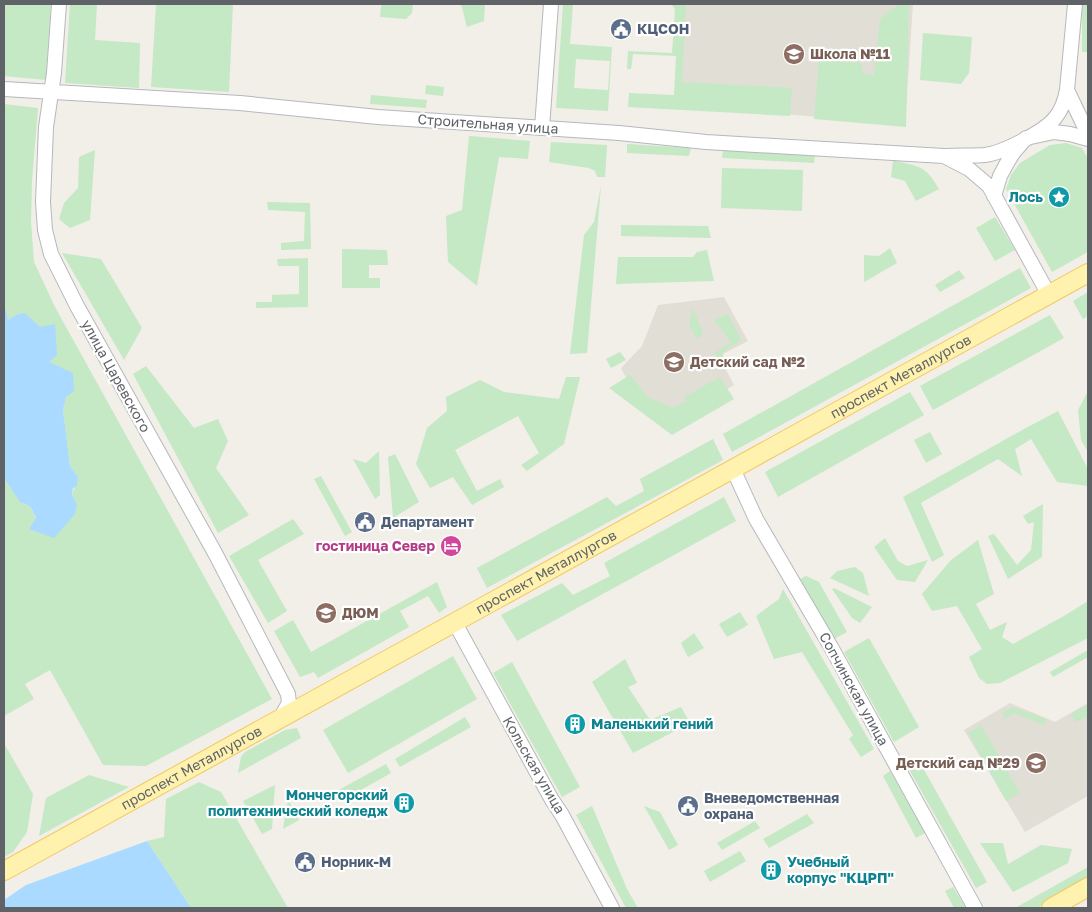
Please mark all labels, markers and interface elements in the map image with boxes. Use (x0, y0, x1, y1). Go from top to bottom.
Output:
public building icon: КЦСОН (609, 17, 633, 41)
place label: КЦСОН (637, 20, 689, 37)
school or university icon: Школа №11 (782, 42, 806, 66)
place label: Школа №11 (810, 45, 890, 62)
street label: Строительная улица (417, 110, 559, 137)
place icon: Лось (1047, 185, 1071, 209)
place label: Лось (1009, 188, 1043, 205)
street label: улица Царевского (78, 316, 154, 435)
street label: проспект Металлургов (827, 330, 974, 422)
school or university icon: Детский сад №2 (662, 350, 686, 374)
place label: Детский сад №2 (690, 353, 805, 370)
public building icon: Департамент (353, 510, 377, 534)
place label: Департамент (381, 513, 474, 530)
street label: проспект Металлургов (472, 526, 619, 617)
hotel icon: гостиница Север (439, 534, 463, 558)
place label: гостиница Север (316, 537, 435, 554)
school or university icon: ДЮМ (314, 601, 338, 625)
place label: ДЮМ (342, 604, 379, 621)
street label: Сопчинская улица (816, 629, 893, 748)
building icon: Маленький гений (563, 712, 587, 736)
street label: Кольская улица (500, 713, 569, 816)
place label: Маленький гений (591, 715, 713, 732)
street label: проспект Металлургов (118, 722, 265, 813)
school or university icon: Детский сад №29 (1024, 751, 1048, 775)
place label: Детский сад №29 (896, 754, 1020, 771)
place label: Мончегорский политехнический коледж (208, 786, 389, 819)
place label: Вневедомственная охрана (704, 789, 839, 822)
building icon: Мончегорский политехнический коледж (392, 791, 416, 815)
public building icon: Вневедомственная охрана (676, 794, 700, 818)
public building icon: Норник-М (293, 850, 317, 874)
place label: Норник-М (321, 853, 391, 870)
place label: Учебный корпус "КЦРП" (787, 853, 894, 886)
building icon: Учебный корпус "КЦРП" (759, 858, 783, 882)

